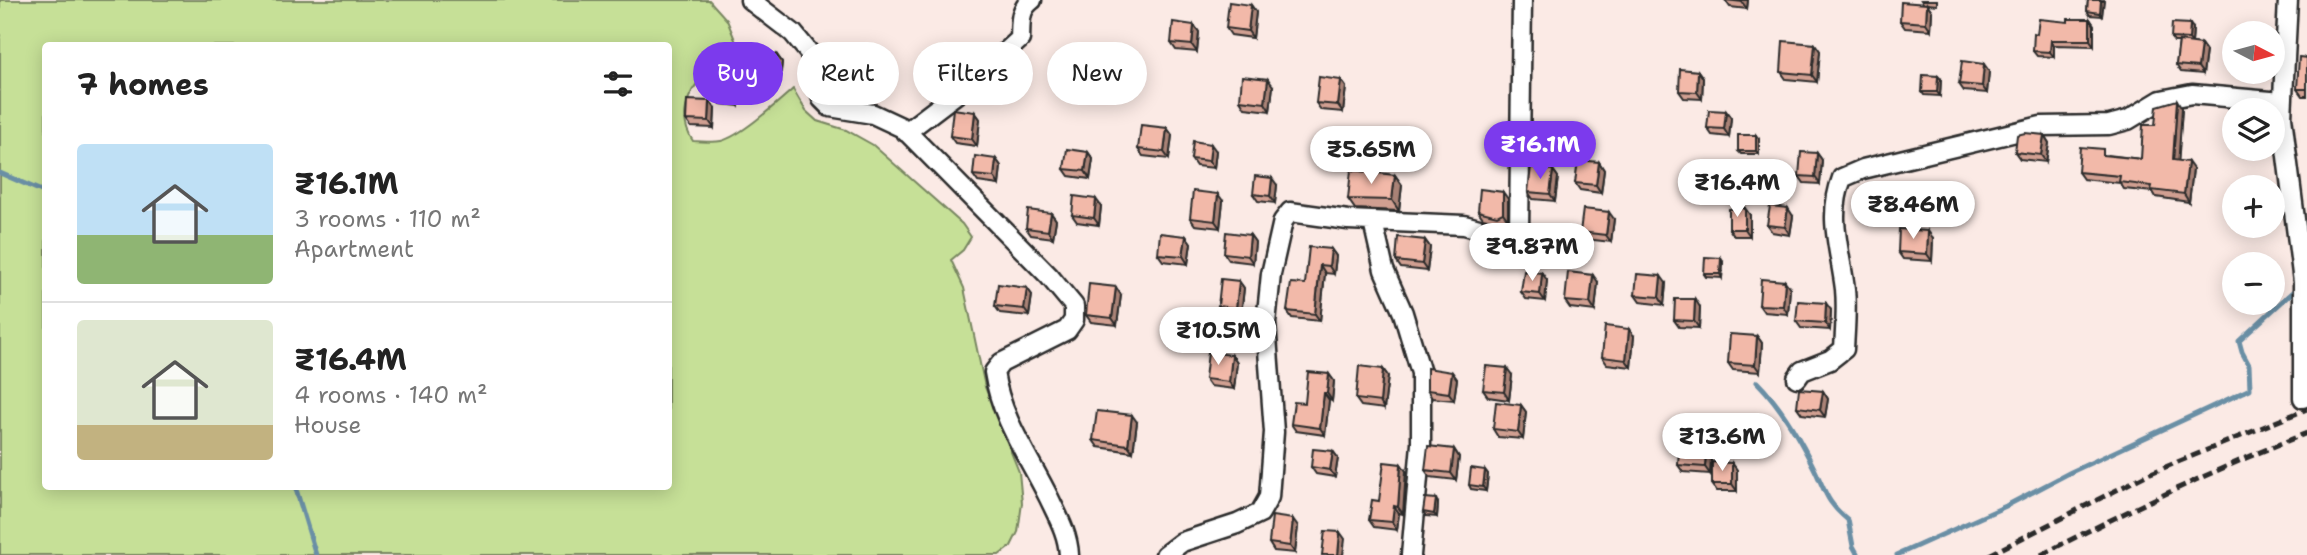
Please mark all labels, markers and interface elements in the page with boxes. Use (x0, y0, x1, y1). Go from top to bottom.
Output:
north arrow (2222, 21, 2286, 84)
map controls (2222, 21, 2285, 315)
chip: Buy (693, 42, 783, 105)
chip: Rent (797, 42, 899, 105)
chip: Filters (913, 42, 1033, 105)
chip: New (1047, 42, 1147, 105)
text: 7 homes (77, 64, 209, 105)
icon: filters (599, 65, 637, 103)
button: layers (2222, 98, 2285, 161)
pin: ₹16.1M (1483, 122, 1597, 181)
pin: ₹5.65M (1314, 127, 1428, 186)
text: ₹16.1M (1500, 129, 1580, 159)
text: ₹5.65M (1326, 134, 1416, 164)
pin: ₹16.4M (1680, 160, 1794, 219)
text: ₹16.1M (294, 163, 399, 204)
text: ₹16.4M (1694, 167, 1780, 197)
icon: home (133, 172, 217, 256)
button: + (2222, 175, 2285, 238)
pin: ₹8.46M (1856, 182, 1970, 241)
text: ₹8.46M (1867, 189, 1959, 219)
text: 3 rooms · 110 m² (294, 204, 481, 234)
pin: ₹9.87M (1475, 224, 1589, 283)
text: ₹9.87M (1485, 231, 1579, 261)
text: Apartment (294, 234, 414, 264)
button: − (2222, 252, 2285, 315)
pin: ₹10.5M (1161, 308, 1275, 367)
text: ₹10.5M (1175, 315, 1261, 345)
text: ₹16.4M (294, 339, 407, 380)
icon: home (133, 348, 217, 432)
text: 4 rooms · 140 m² (294, 380, 488, 410)
text: House (294, 410, 362, 440)
pin: ₹13.6M (1665, 414, 1779, 473)
text: ₹13.6M (1678, 421, 1766, 451)

